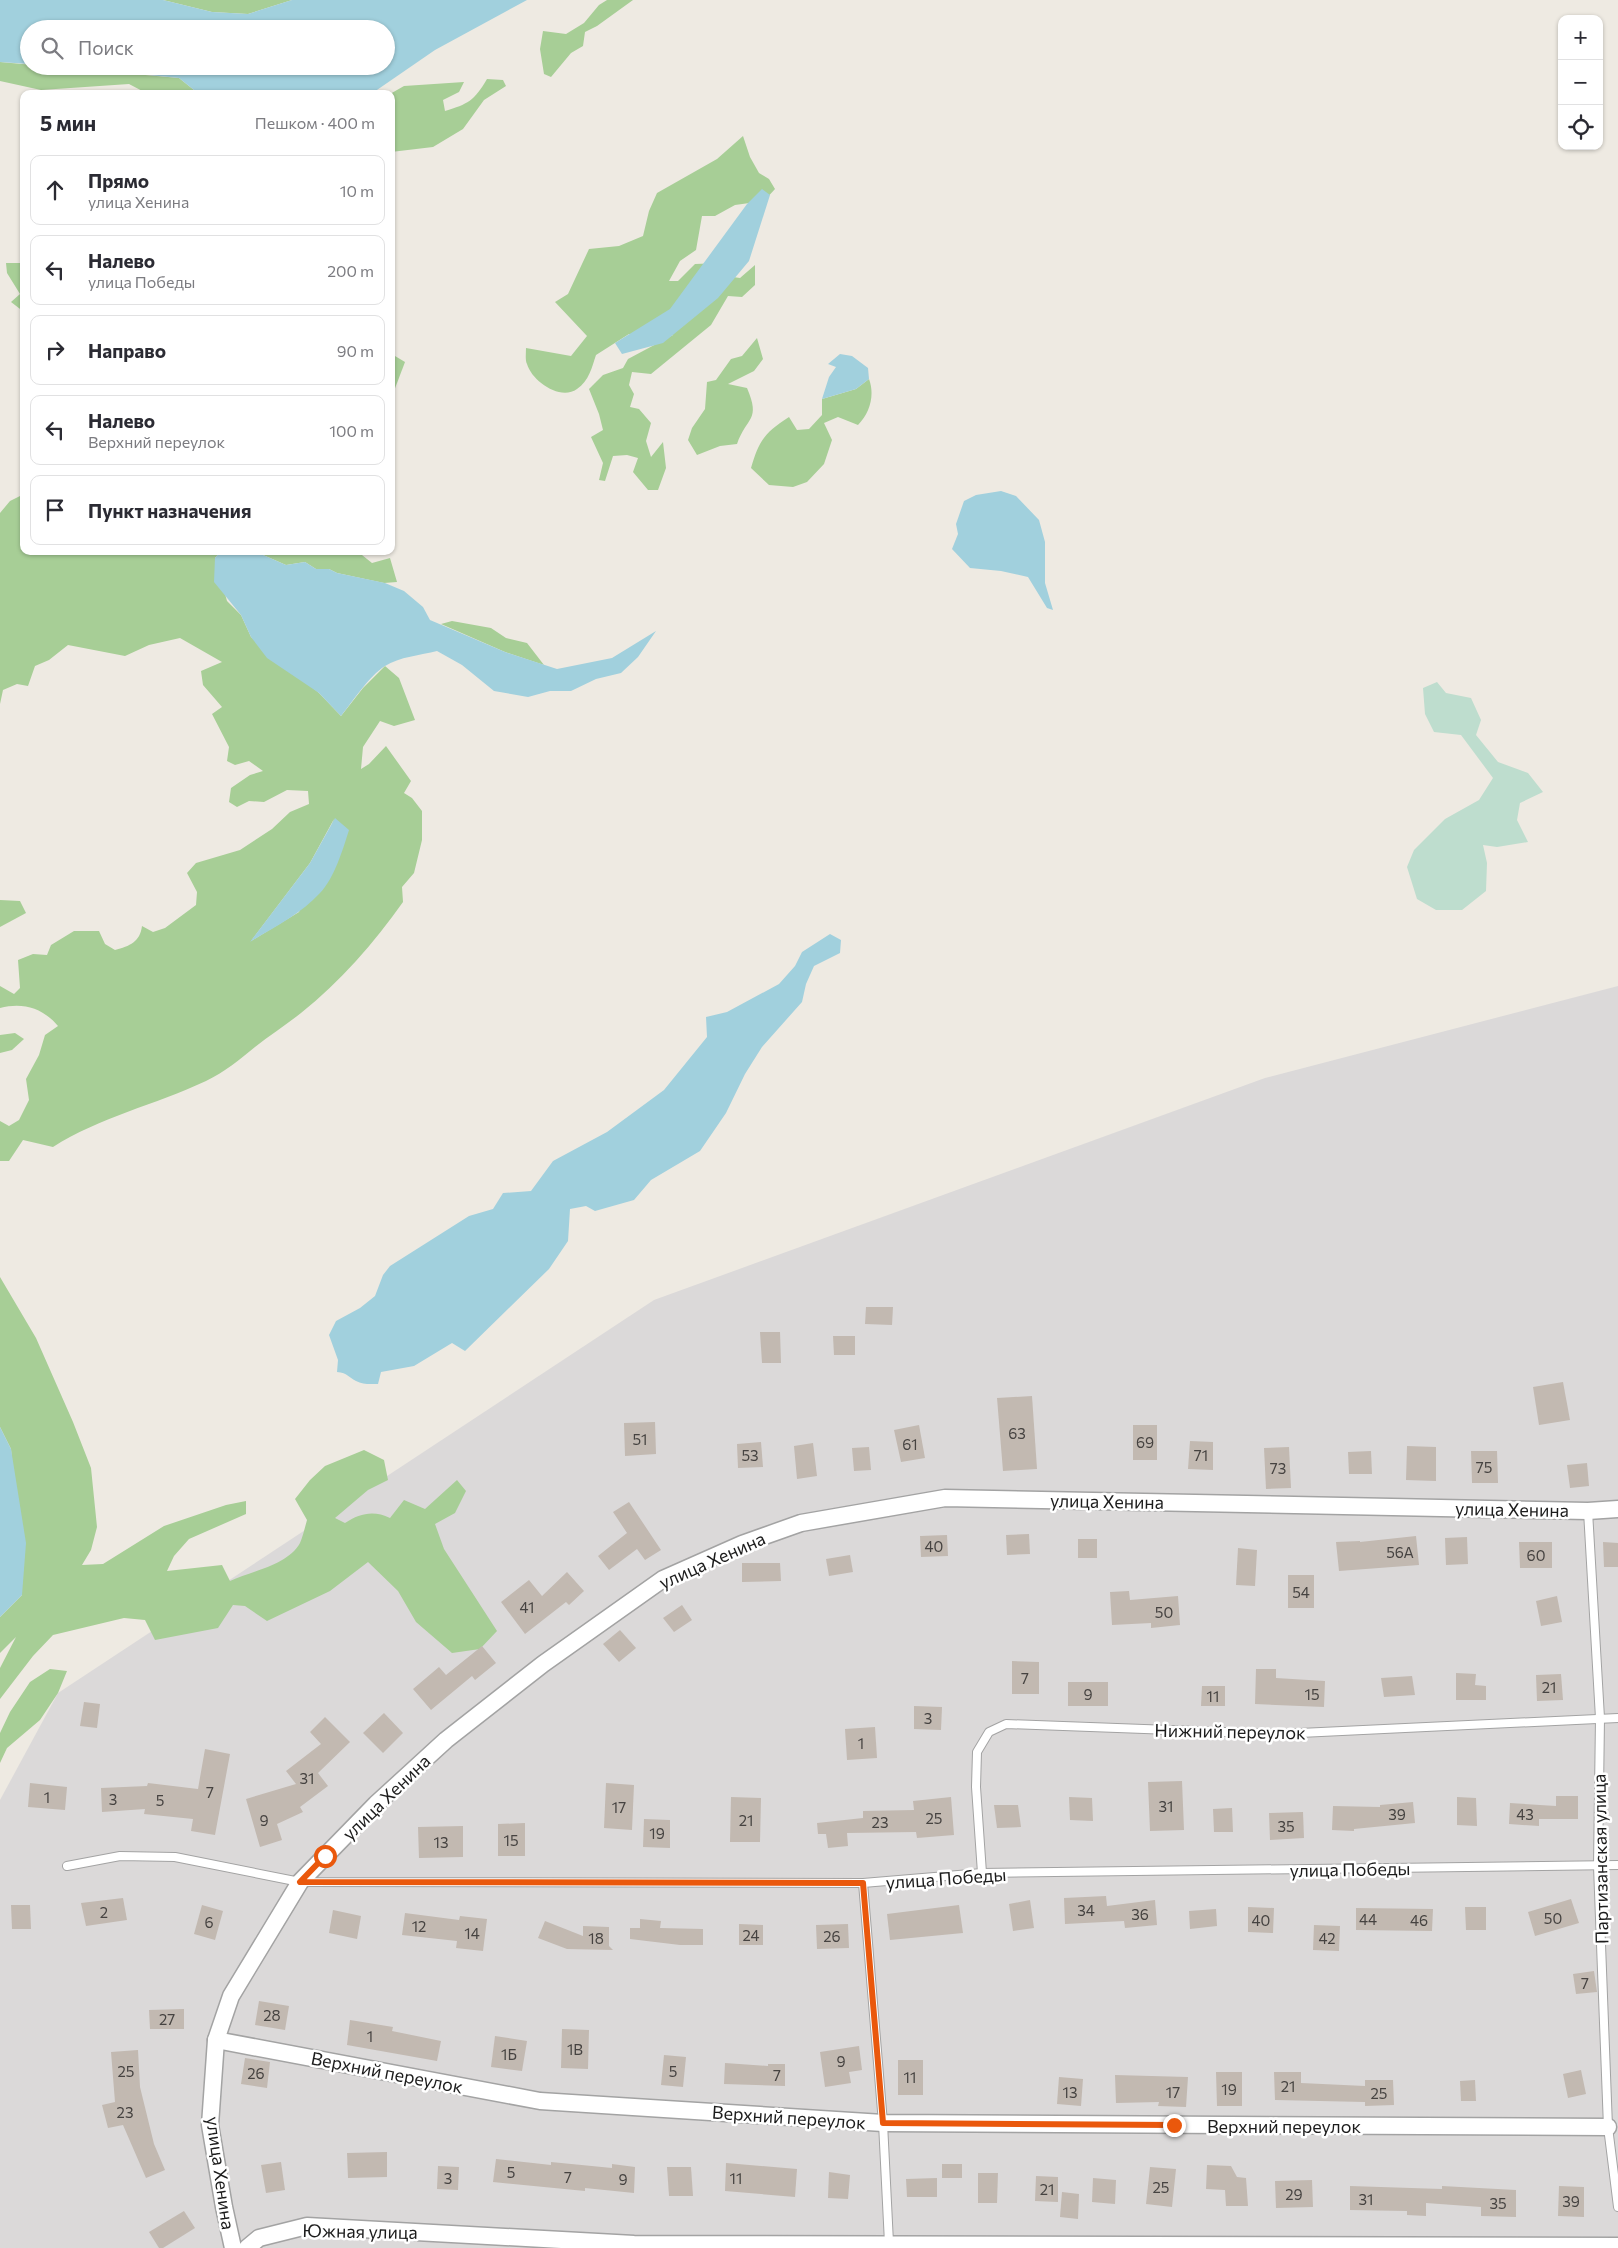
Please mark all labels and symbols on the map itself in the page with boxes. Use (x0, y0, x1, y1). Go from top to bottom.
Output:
house number: 63 (1008, 1424, 1026, 1442)
house number: 51 (632, 1430, 648, 1448)
house number: 69 (1136, 1433, 1154, 1451)
house number: 61 (902, 1435, 918, 1453)
house number: 53 (741, 1446, 759, 1464)
house number: 71 (1194, 1446, 1208, 1464)
house number: 75 (1476, 1458, 1492, 1476)
house number: 73 (1270, 1459, 1286, 1477)
street label: улица Хенина (1050, 1489, 1164, 1513)
street label: улица Хенина (1455, 1497, 1569, 1521)
street label: улица Хенина (655, 1527, 769, 1593)
house number: 40 (925, 1537, 943, 1555)
house number: 56А (1386, 1543, 1414, 1561)
house number: 60 (1527, 1546, 1545, 1564)
house number: 54 (1292, 1583, 1310, 1601)
house number: 41 (520, 1598, 534, 1616)
house number: 50 (1155, 1603, 1173, 1621)
house number: 7 (1021, 1669, 1029, 1687)
house number: 21 (1542, 1678, 1556, 1696)
house number: 9 (1083, 1685, 1093, 1703)
house number: 15 (1304, 1685, 1320, 1703)
house number: 11 (1207, 1687, 1219, 1705)
house number: 3 (924, 1709, 932, 1727)
street label: Нижний переулок (1154, 1719, 1306, 1743)
house number: 1 (858, 1734, 864, 1752)
street label: улица Хенина (337, 1750, 435, 1844)
house number: 31 (300, 1769, 314, 1787)
street label: Партизанская улица (1588, 1774, 1612, 1944)
house number: 7 (206, 1783, 214, 1801)
house number: 1 (44, 1788, 50, 1806)
house number: 3 (109, 1790, 117, 1808)
house number: 5 (156, 1791, 164, 1809)
house number: 31 (1159, 1797, 1173, 1815)
house number: 17 (612, 1798, 626, 1816)
house number: 39 (1388, 1805, 1406, 1823)
house number: 43 (1516, 1805, 1534, 1823)
house number: 25 (926, 1809, 942, 1827)
house number: 9 (259, 1811, 269, 1829)
house number: 21 (739, 1811, 753, 1829)
house number: 23 (872, 1813, 888, 1831)
house number: 35 (1277, 1817, 1295, 1835)
house number: 19 (649, 1824, 665, 1842)
house number: 15 (503, 1831, 519, 1849)
house number: 13 (434, 1833, 448, 1851)
route start (314, 1845, 337, 1868)
street label: улица Победы (1289, 1857, 1411, 1881)
street label: улица Победы (885, 1863, 1007, 1893)
house number: 34 (1077, 1901, 1095, 1919)
house number: 2 (100, 1903, 108, 1921)
house number: 36 (1131, 1905, 1149, 1923)
house number: 50 (1544, 1909, 1562, 1927)
house number: 44 (1359, 1910, 1377, 1928)
house number: 40 (1252, 1911, 1270, 1929)
house number: 46 (1410, 1911, 1428, 1929)
house number: 6 (204, 1913, 214, 1931)
house number: 12 (412, 1917, 426, 1935)
house number: 14 (464, 1924, 480, 1942)
house number: 24 (742, 1926, 760, 1944)
house number: 26 (823, 1927, 841, 1945)
house number: 18 (588, 1929, 604, 1947)
house number: 42 (1318, 1929, 1336, 1947)
house number: 7 (1581, 1974, 1589, 1992)
house number: 28 (263, 2006, 281, 2024)
house number: 27 (159, 2010, 175, 2028)
house number: 1 (367, 2027, 373, 2045)
house number: 1В (567, 2040, 583, 2058)
house number: 1Б (501, 2045, 517, 2063)
street label: Верхний переулок (309, 2046, 465, 2098)
house number: 9 (836, 2052, 846, 2070)
house number: 25 (118, 2062, 134, 2080)
house number: 5 (669, 2062, 677, 2080)
house number: 26 (247, 2064, 265, 2082)
house number: 7 (773, 2066, 781, 2084)
house number: 11 (904, 2068, 916, 2086)
house number: 21 (1281, 2077, 1295, 2095)
house number: 19 (1221, 2080, 1237, 2098)
house number: 13 (1063, 2083, 1077, 2101)
house number: 17 (1166, 2083, 1180, 2101)
house number: 25 (1371, 2084, 1387, 2102)
street label: Верхний переулок (711, 2101, 867, 2133)
house number: 23 (117, 2103, 133, 2121)
route end (1163, 2114, 1186, 2137)
street label: улица Хенина (202, 2115, 240, 2231)
street label: Верхний переулок (1207, 2115, 1361, 2137)
house number: 5 (507, 2163, 515, 2181)
house number: 7 (564, 2168, 572, 2186)
house number: 3 (444, 2169, 452, 2187)
house number: 11 (730, 2169, 742, 2187)
house number: 9 (618, 2170, 628, 2188)
house number: 25 (1153, 2178, 1169, 2196)
house number: 21 (1040, 2180, 1054, 2198)
house number: 29 (1285, 2185, 1303, 2203)
house number: 31 (1359, 2190, 1373, 2208)
house number: 39 (1562, 2192, 1580, 2210)
house number: 35 (1489, 2194, 1507, 2212)
street label: Южная улица (302, 2219, 418, 2243)

